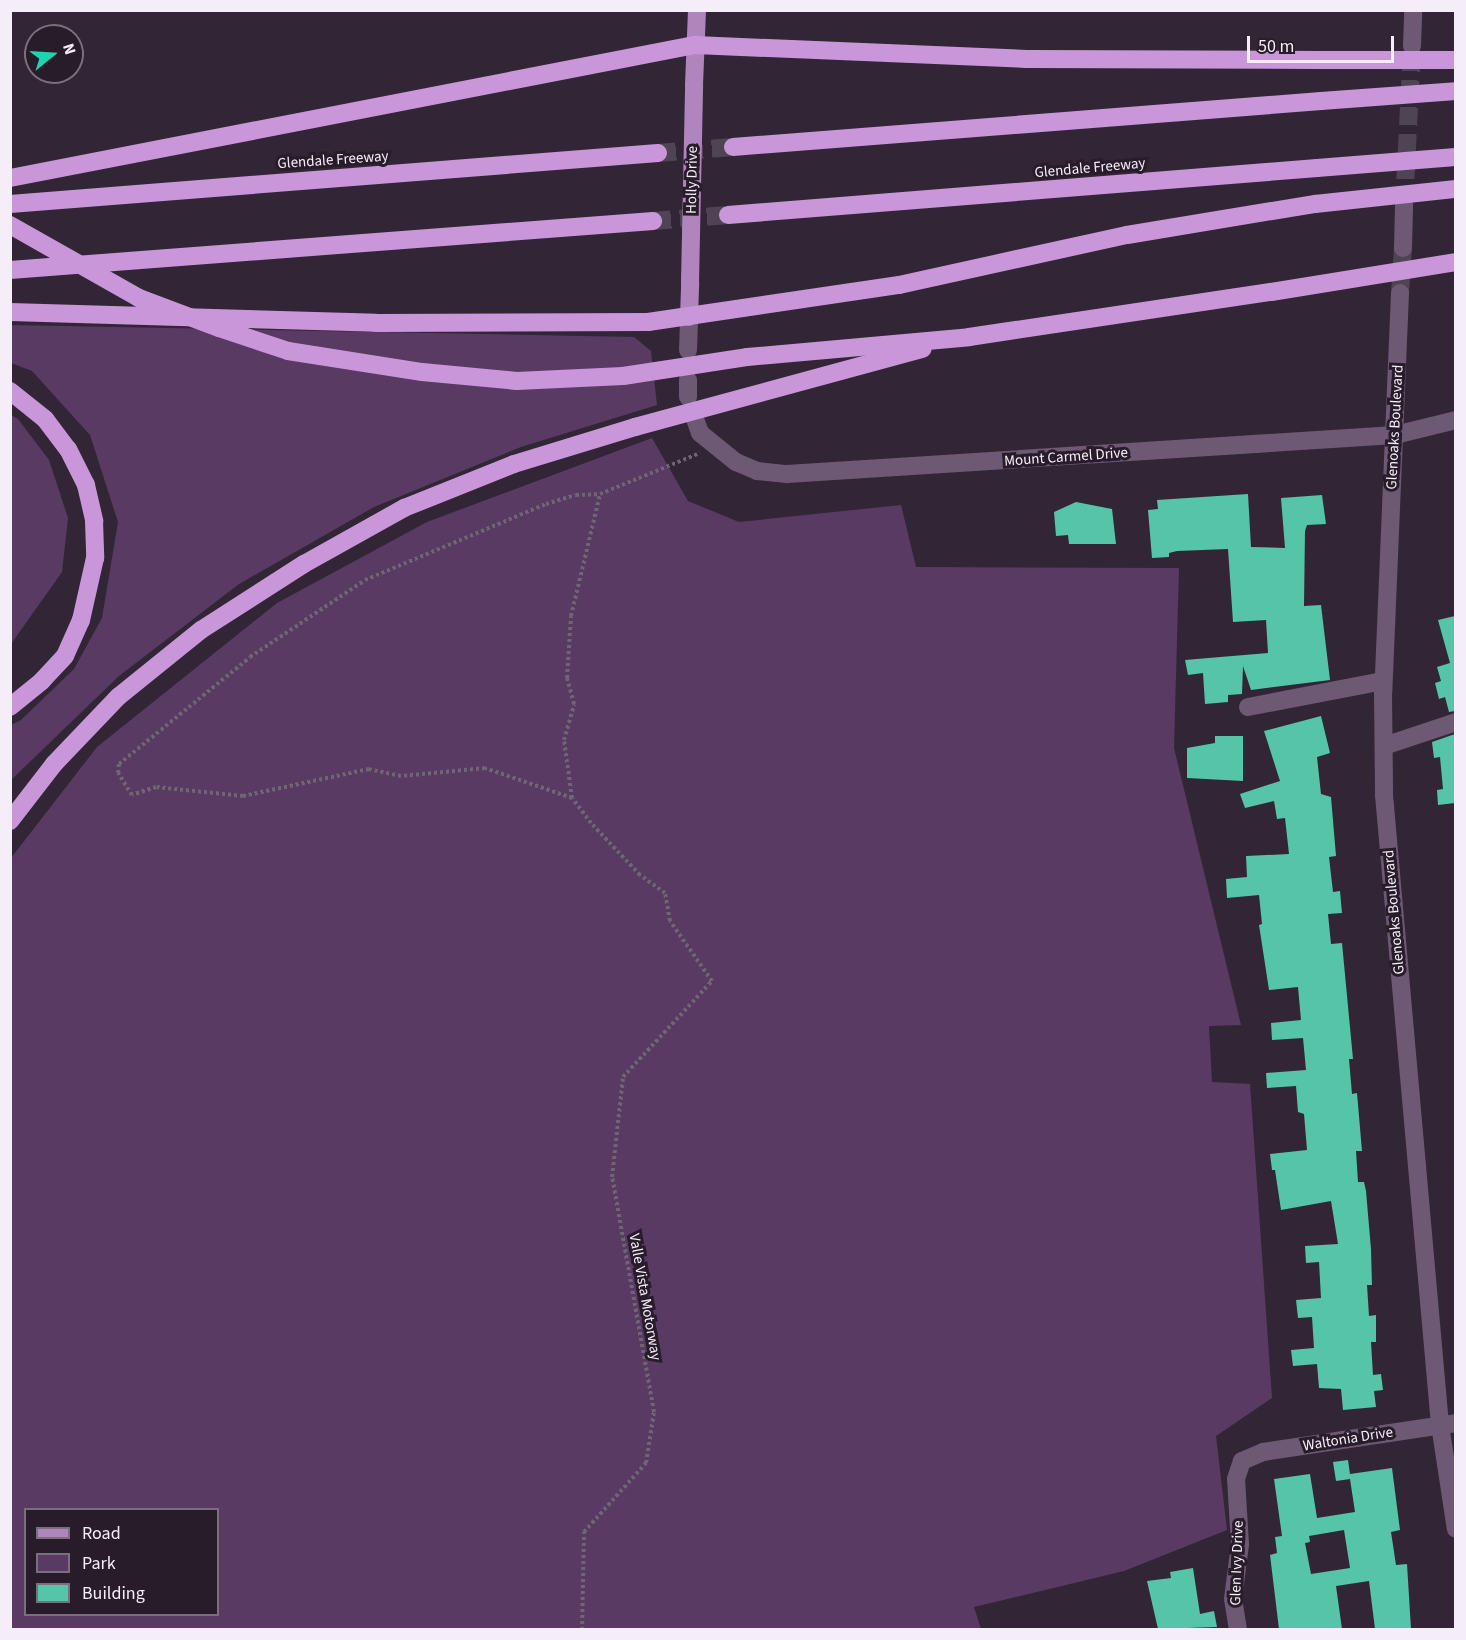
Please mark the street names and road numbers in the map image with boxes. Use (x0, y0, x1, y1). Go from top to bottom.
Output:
street label: Holly Drive (682, 146, 702, 214)
street label: Glendale Freeway (277, 147, 389, 173)
street label: Glendale Freeway (1034, 154, 1146, 182)
street label: Glenoaks Boulevard (1383, 364, 1407, 490)
street label: Mount Carmel Drive (1004, 444, 1128, 470)
street label: Glenoaks Boulevard (1380, 849, 1408, 975)
street label: Valle Vista Motorway (625, 1232, 665, 1362)
street label: Waltonia Drive (1302, 1423, 1394, 1455)
street label: Glen Ivy Drive (1227, 1520, 1247, 1606)

